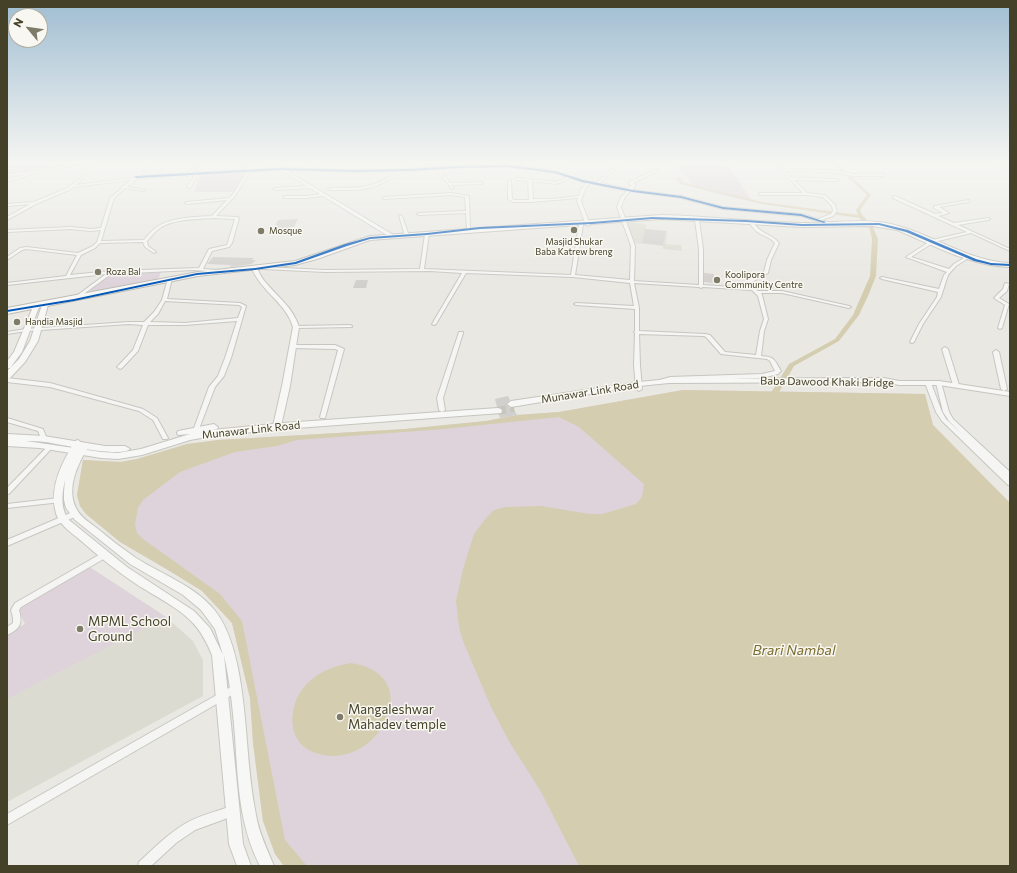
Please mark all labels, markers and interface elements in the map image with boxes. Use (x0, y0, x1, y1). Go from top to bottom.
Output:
north arrow (8, 8, 48, 48)
text: N (10, 16, 26, 29)
marker: Masjid Shukar Baba Katrew breng (569, 225, 579, 235)
marker: Mosque (256, 226, 266, 236)
place label: Mosque (269, 226, 302, 236)
place label: Masjid Shukar Baba Katrew breng (535, 237, 613, 258)
marker: Roza Bal (93, 267, 103, 277)
place label: Roza Bal (106, 267, 141, 277)
place label: Koolipora Community Centre (725, 270, 803, 291)
marker: Koolipora Community Centre (712, 275, 722, 285)
marker: Handia Masjid (12, 317, 22, 327)
place label: Handia Masjid (25, 317, 83, 327)
street label: Baba Dawood Khaki Bridge (760, 374, 894, 390)
street label: Munawar Link Road (540, 378, 640, 406)
street label: Munawar Link Road (201, 418, 301, 442)
place label: MPML School Ground (88, 614, 171, 645)
marker: MPML School Ground (75, 624, 85, 634)
water label: Brari Nambal (753, 642, 835, 658)
place label: Mangaleshwar Mahadev temple (348, 702, 446, 733)
marker: Mangaleshwar Mahadev temple (335, 712, 345, 722)

